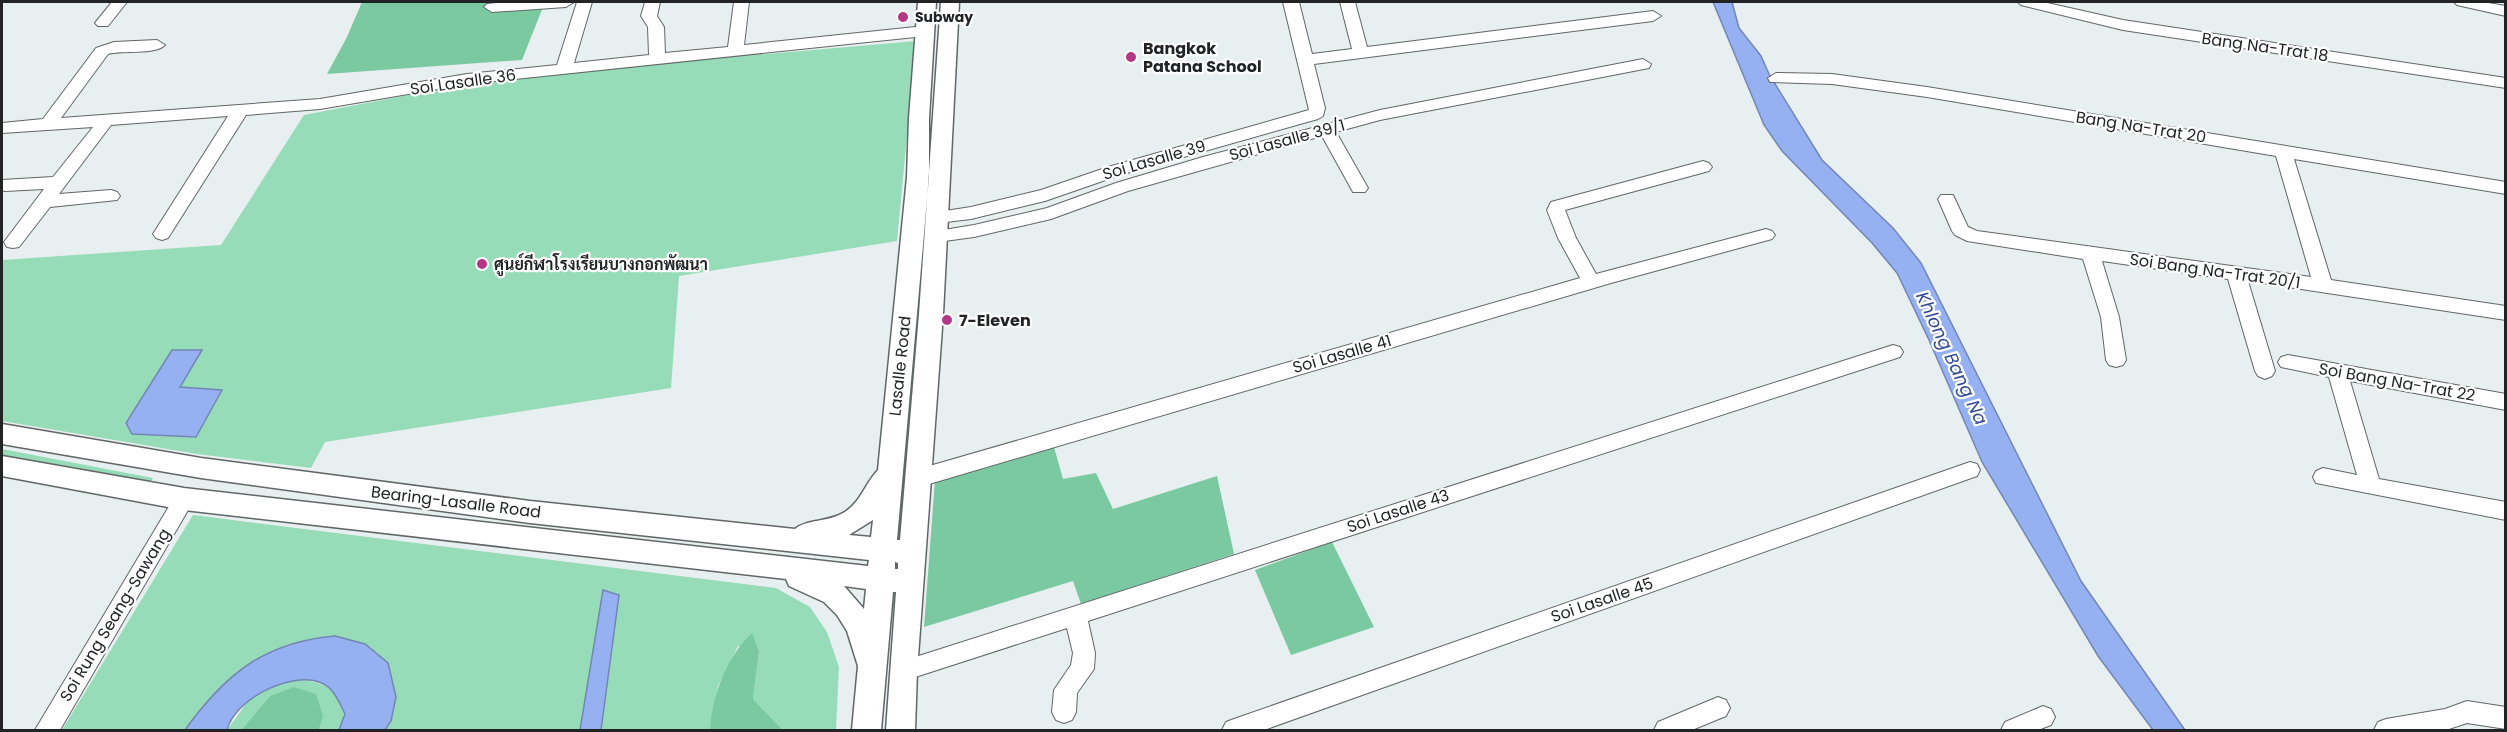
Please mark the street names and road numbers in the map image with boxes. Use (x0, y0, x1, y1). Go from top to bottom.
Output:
street label: Bang Na-Trat 18 (2200, 27, 2330, 67)
street label: Soi Lasalle 36 (409, 63, 517, 101)
street label: Bang Na-Trat 20 (2074, 105, 2208, 149)
street label: Soi Lasalle 39/1 (1227, 113, 1347, 167)
street label: Soi Lasalle 39 (1100, 134, 1208, 186)
street label: Soi Bang Na-Trat 20/1 (2128, 248, 2302, 294)
street label: Lasalle Road (883, 315, 917, 417)
street label: Soi Lasalle 41 (1290, 329, 1394, 379)
street label: Soi Bang Na-Trat 22 (2317, 357, 2477, 407)
street label: Bearing-Lasalle Road (370, 480, 542, 524)
street label: Soi Lasalle 43 (1344, 484, 1452, 538)
street label: Soi Rung Seang-Sawang (54, 524, 176, 706)
street label: Soi Lasalle 45 (1548, 572, 1656, 628)

